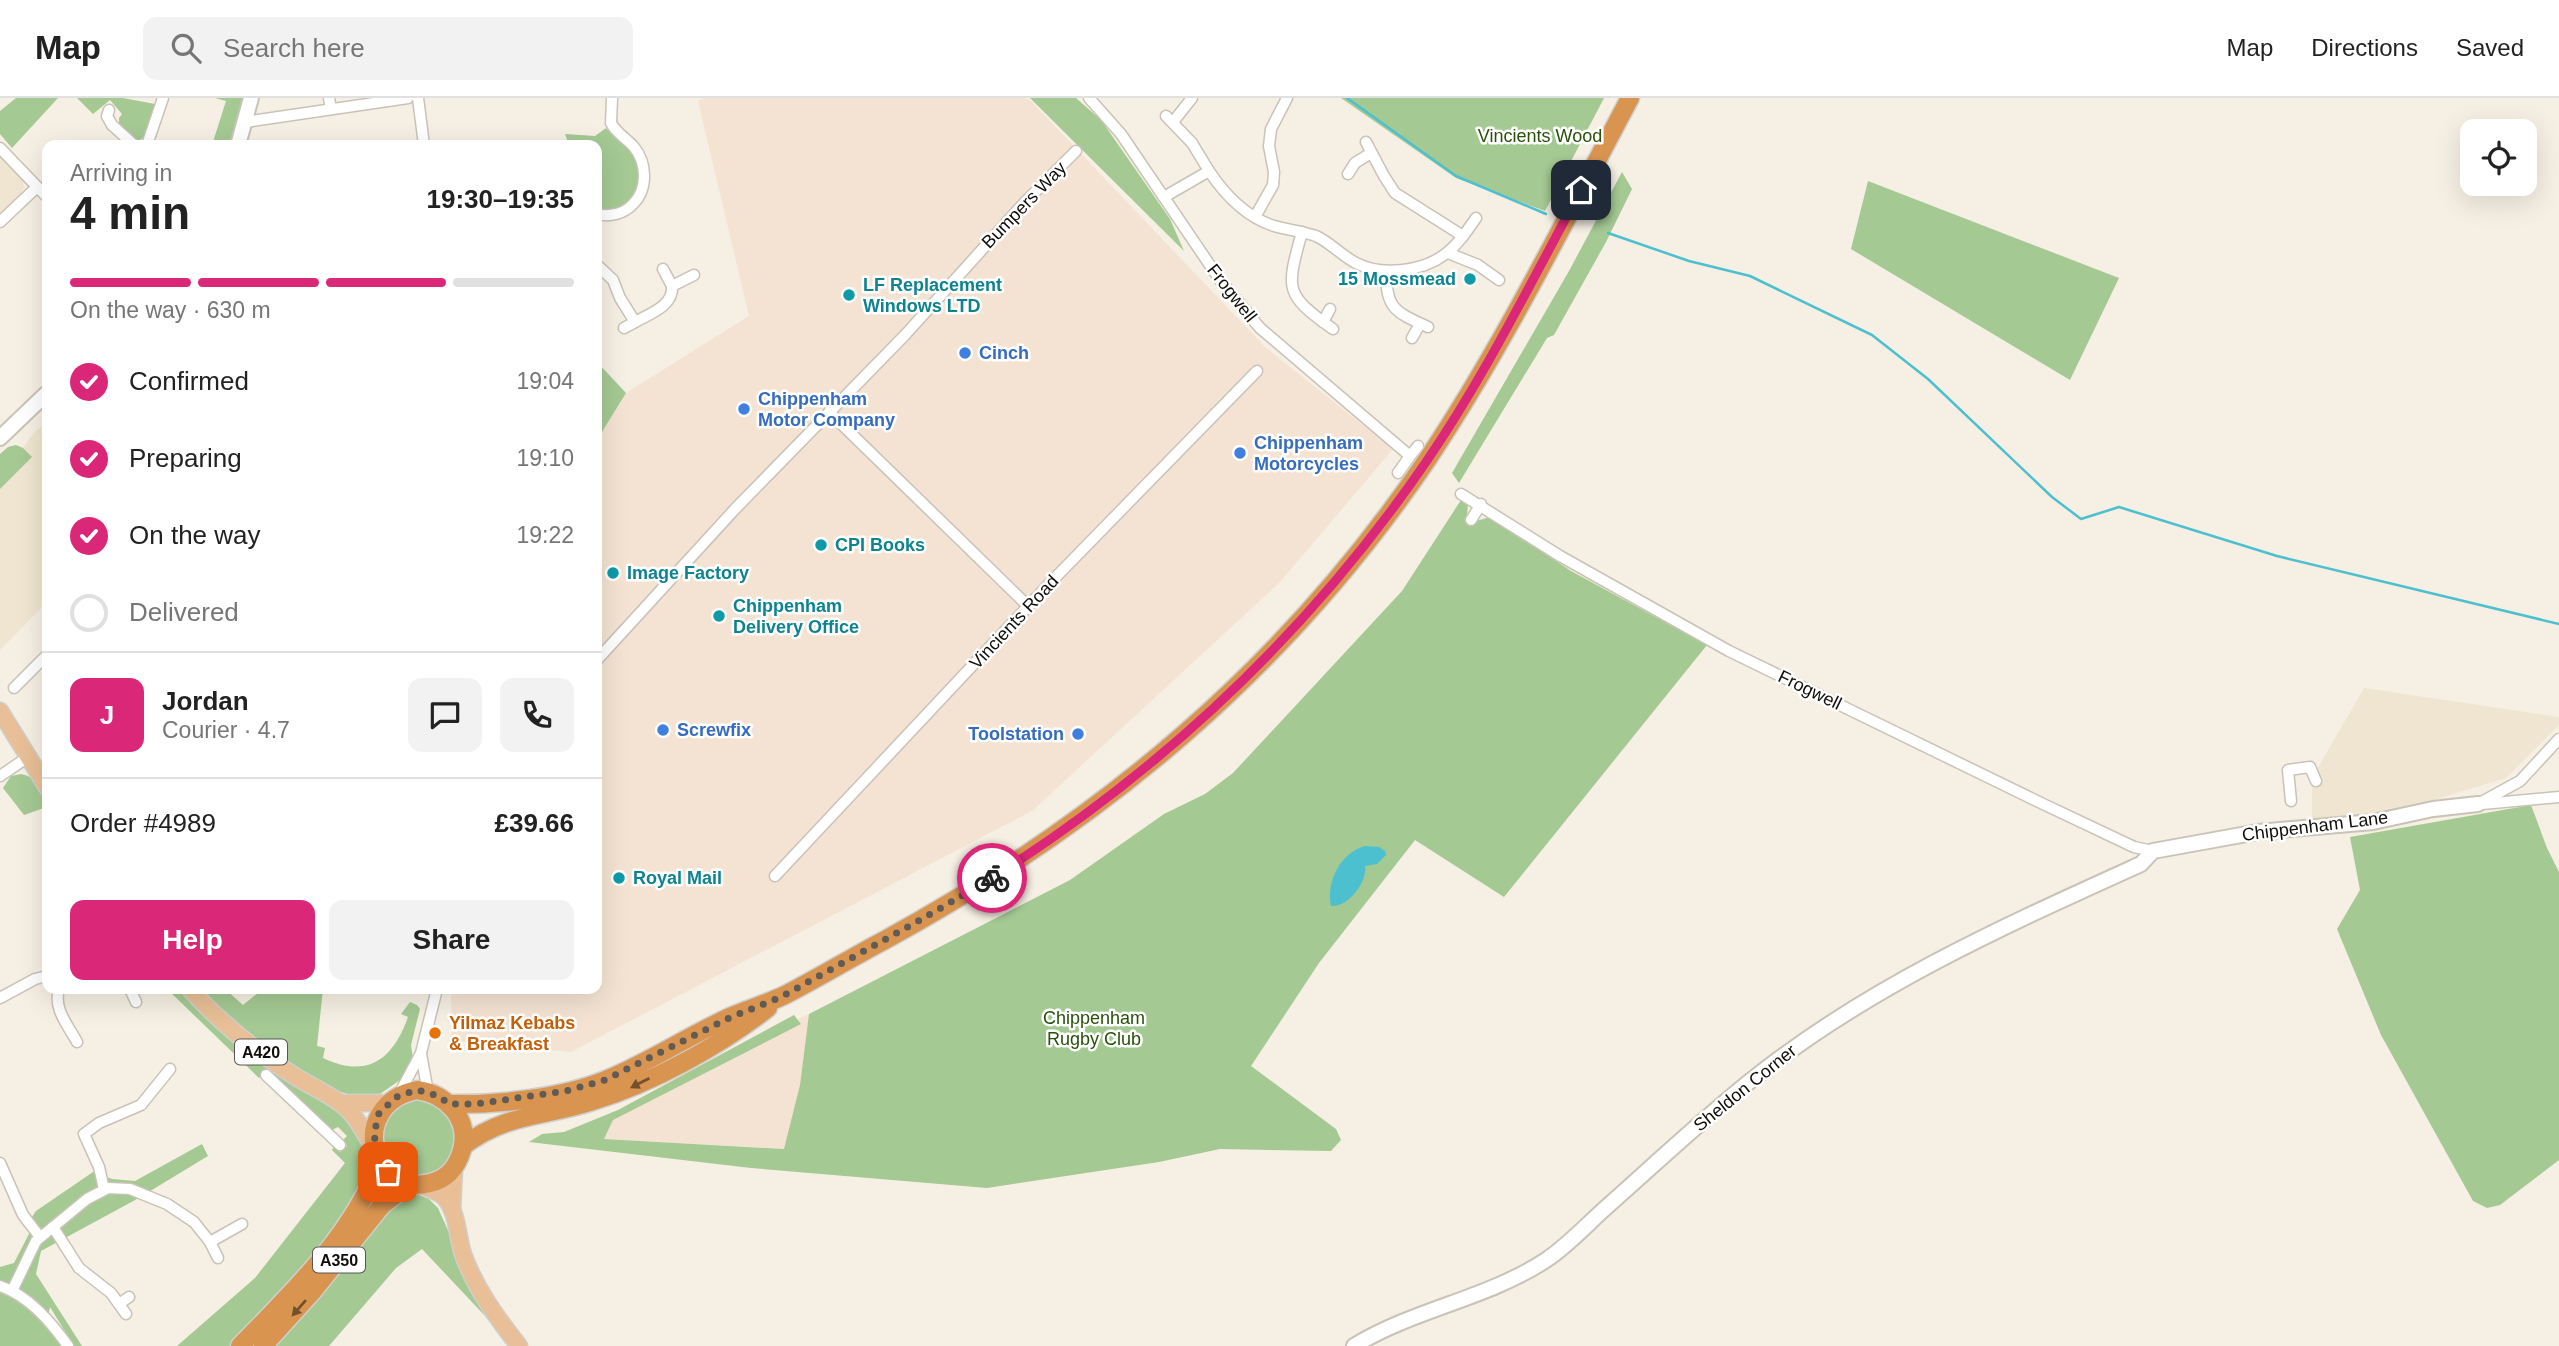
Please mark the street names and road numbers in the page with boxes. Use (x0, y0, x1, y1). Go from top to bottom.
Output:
street label: Bumpers Way (978, 158, 1070, 252)
street label: Frogwell (1203, 260, 1261, 326)
street label: Vincients Road (966, 571, 1062, 673)
street label: Frogwell (1775, 666, 1845, 714)
street label: Chippenham Lane (2241, 807, 2389, 845)
road number: A420 (235, 1040, 287, 1064)
street label: Sheldon Corner (1690, 1041, 1800, 1135)
road number: A350 (313, 1248, 365, 1272)

